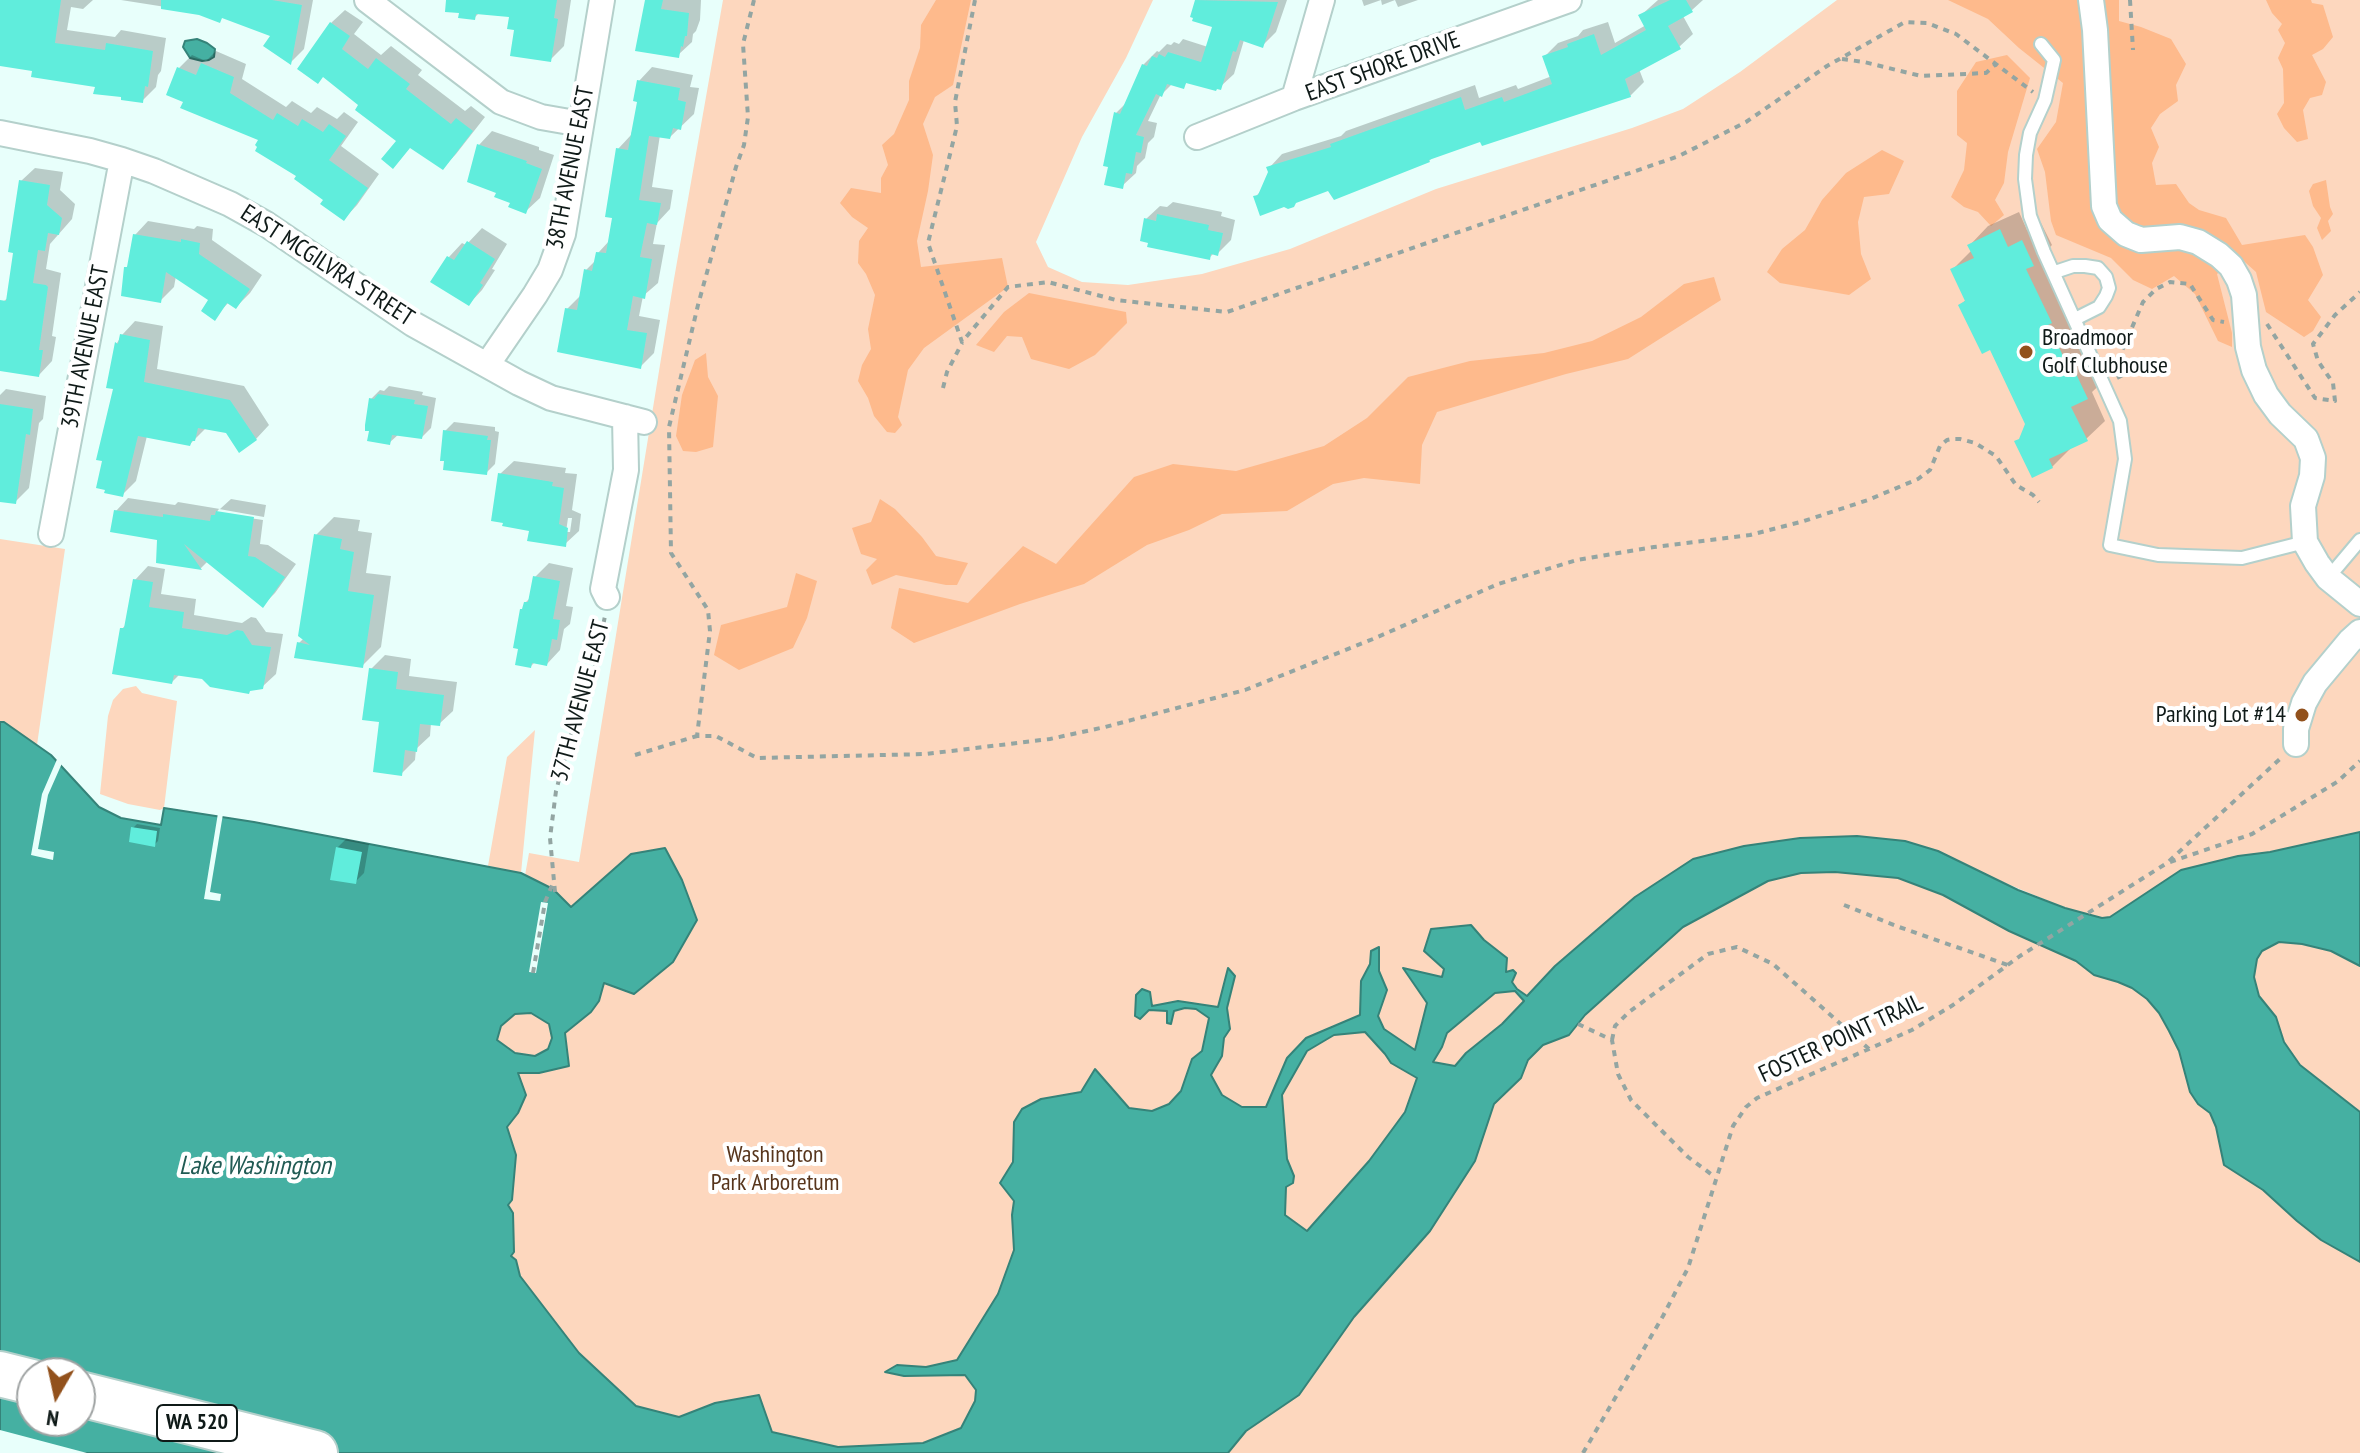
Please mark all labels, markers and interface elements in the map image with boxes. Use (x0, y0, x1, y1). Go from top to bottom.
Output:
street label: EAST SHORE DRIVE (1302, 26, 1464, 108)
street label: 38TH AVENUE EAST (541, 84, 601, 252)
street label: EAST MCGILVRA STREET (235, 199, 419, 333)
street label: 39TH AVENUE EAST (56, 263, 116, 431)
place label: Broadmoor Golf Clubhouse (2042, 324, 2168, 380)
marker: Broadmoor Golf Clubhouse (2017, 343, 2035, 361)
street label: 37TH AVENUE EAST (546, 617, 616, 785)
place label: Parking Lot #14 (2156, 701, 2286, 729)
marker: Parking Lot #14 (2293, 706, 2311, 724)
street label: FOSTER POINT TRAIL (1754, 988, 1928, 1090)
park label: Washington Park Arboretum (711, 1141, 839, 1197)
water label: Lake Washington (179, 1151, 331, 1183)
north arrow (16, 1357, 96, 1437)
text: N (45, 1404, 61, 1433)
road number: WA 520 (157, 1405, 237, 1441)

